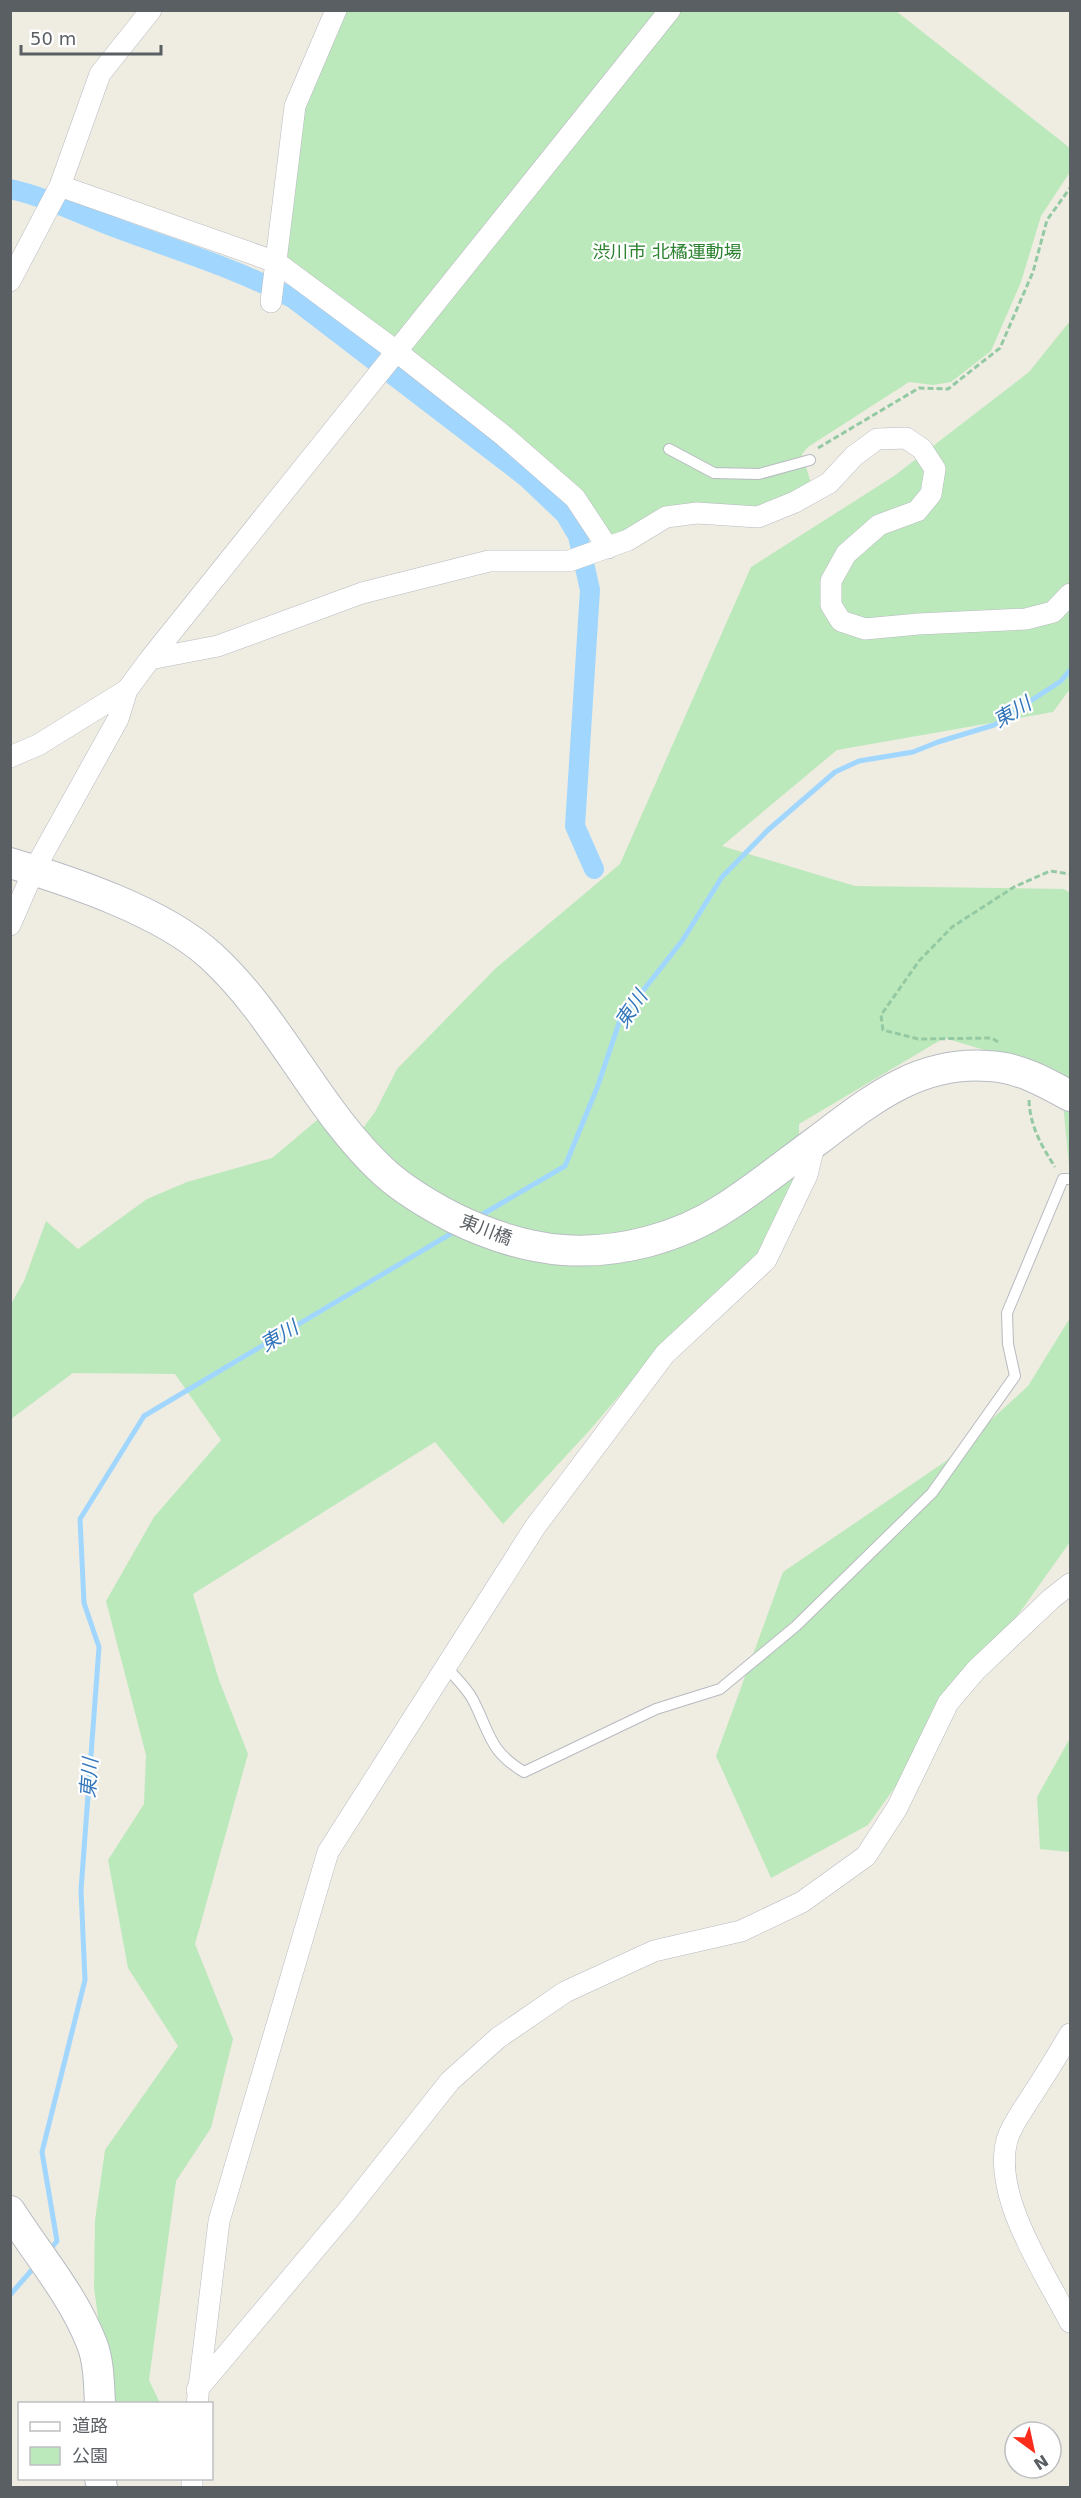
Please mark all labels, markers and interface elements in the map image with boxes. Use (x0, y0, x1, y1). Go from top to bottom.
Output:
scale bar (21, 18, 160, 56)
text: 50 m (30, 28, 76, 49)
park label: 渋川市 北橘運動場 (592, 241, 742, 262)
water label: 東川 (989, 690, 1037, 733)
water label: 東川 (610, 984, 653, 1032)
street label: 東川橋 (457, 1210, 515, 1249)
water label: 東川 (256, 1314, 304, 1357)
water label: 東川 (76, 1755, 103, 1799)
legend (18, 2402, 213, 2480)
text: 道路 (72, 2415, 108, 2436)
north arrow (1003, 2420, 1063, 2480)
text: 公園 (72, 2445, 108, 2466)
text: N (1030, 2451, 1052, 2474)

